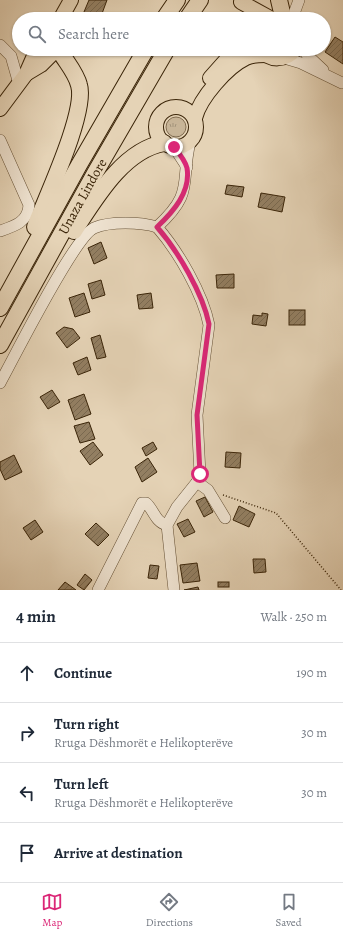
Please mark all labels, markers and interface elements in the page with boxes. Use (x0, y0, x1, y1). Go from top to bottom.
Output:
search box (12, 12, 331, 56)
icon: search (26, 23, 48, 45)
text: Search here (58, 24, 129, 44)
route end (165, 138, 183, 156)
street label: Unaza Lindore (54, 155, 111, 238)
route start (191, 465, 209, 483)
text: 4 min (16, 605, 56, 628)
text: Walk · 250 m (260, 608, 327, 625)
icon: ahead (16, 662, 38, 684)
text: Continue (54, 663, 112, 683)
text: 190 m (296, 664, 327, 681)
text: Turn right (54, 714, 119, 734)
icon: right (16, 722, 38, 744)
text: 30 m (301, 724, 327, 741)
text: Rruga Dëshmorët e Helikopterëve (54, 734, 233, 751)
text: Turn left (54, 774, 109, 794)
icon: left (16, 782, 38, 804)
text: 30 m (301, 784, 327, 801)
text: Rruga Dëshmorët e Helikopterëve (54, 794, 233, 811)
icon: arrive (16, 842, 38, 864)
text: Arrive at destination (54, 843, 183, 863)
tab: Map (41, 891, 63, 930)
tab: Directions (146, 891, 193, 930)
tab: Saved (276, 891, 302, 930)

